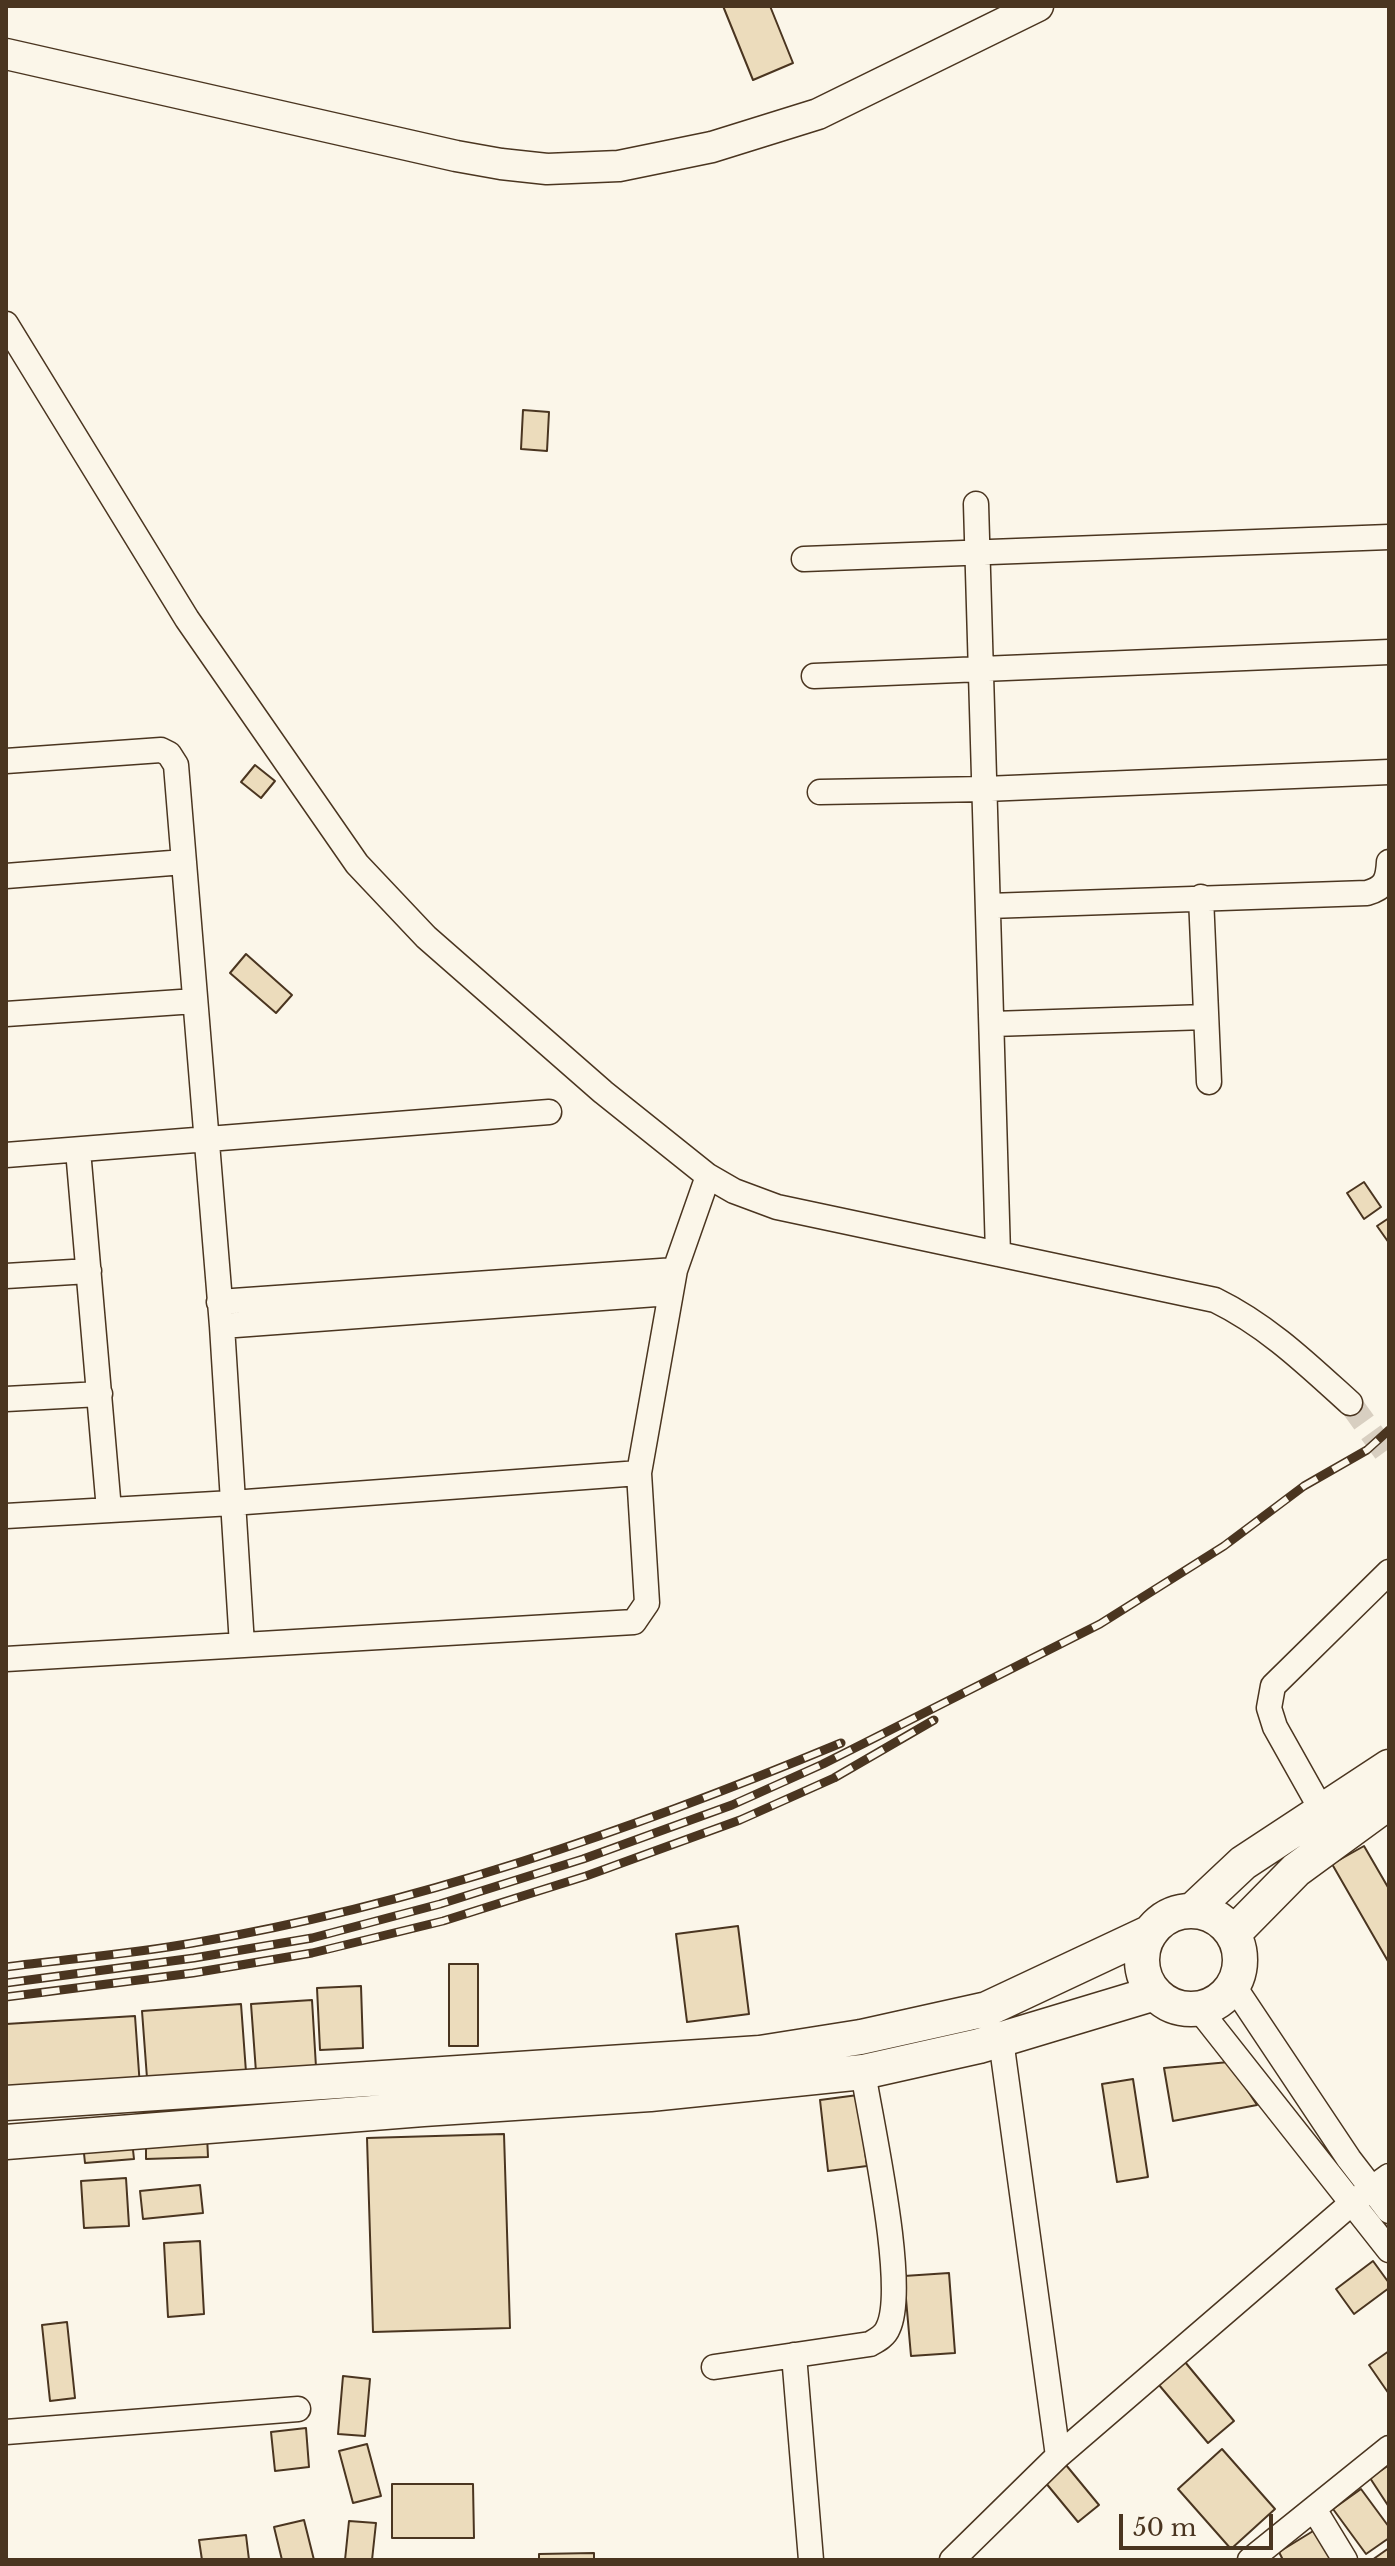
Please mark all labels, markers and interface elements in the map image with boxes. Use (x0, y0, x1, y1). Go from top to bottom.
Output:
scale bar (1123, 2498, 1277, 2548)
text: 50 m (1133, 2513, 1196, 2542)

